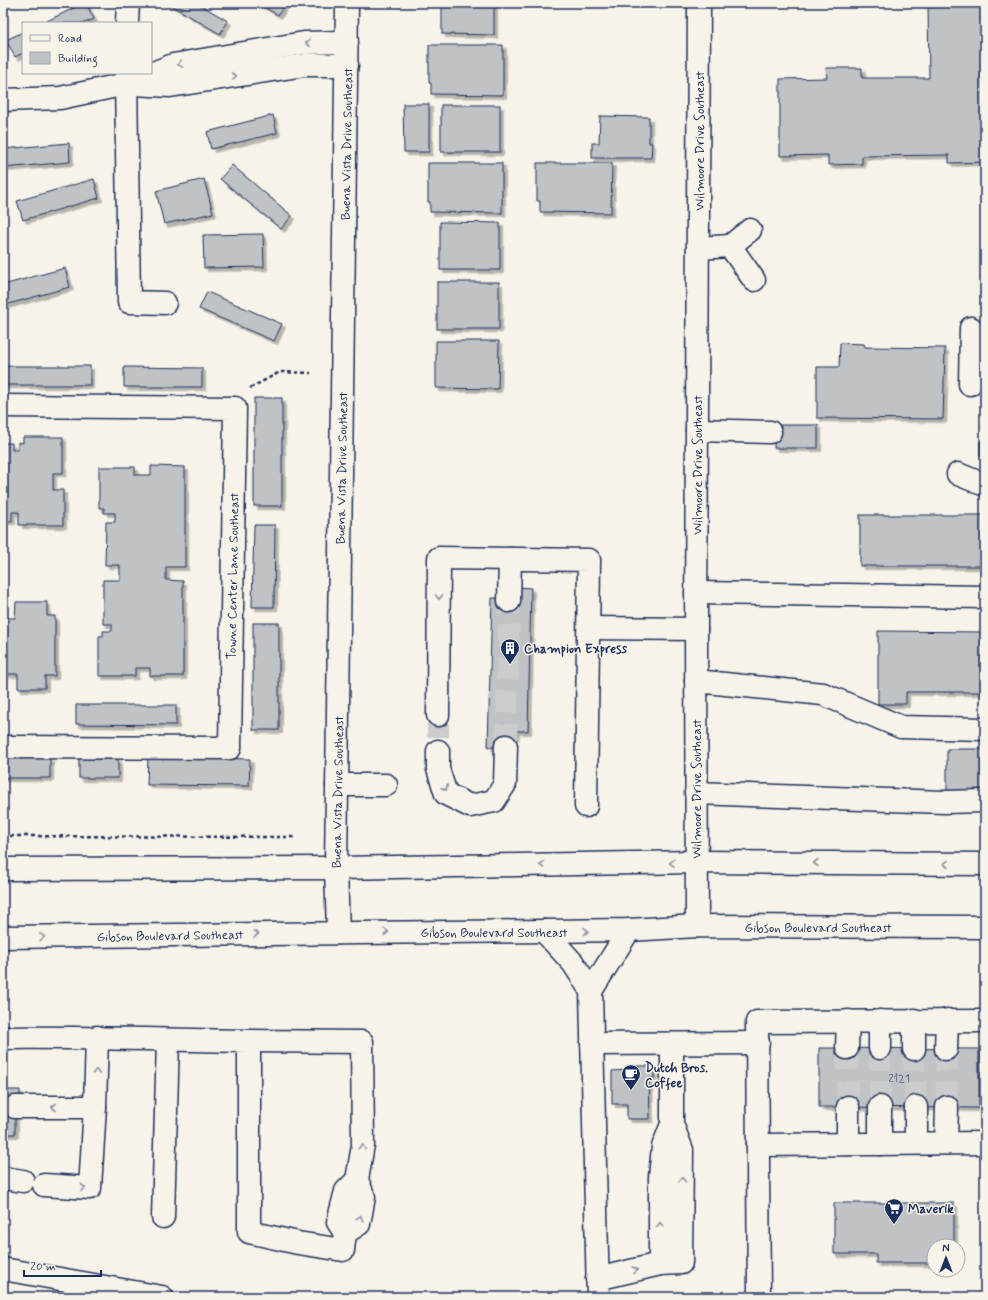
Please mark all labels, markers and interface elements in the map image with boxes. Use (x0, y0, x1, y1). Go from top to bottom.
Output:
legend (22, 22, 152, 74)
text: Road (58, 31, 82, 47)
one-way arrow (305, 39, 311, 47)
text: Building (58, 51, 98, 68)
one-way arrow (177, 60, 183, 68)
street label: Buena Vista Drive Southeast (338, 68, 357, 220)
street label: Wilmoore Drive Southeast (692, 71, 709, 211)
one-way arrow (231, 72, 237, 81)
street label: Buena Vista Drive Southeast (333, 392, 352, 544)
street label: Wilmoore Drive Southeast (690, 395, 707, 535)
street label: Towne Center Lane Southeast (224, 493, 243, 660)
one-way arrow (435, 594, 443, 600)
building icon: Champion Express (499, 637, 521, 665)
place label: Champion Express (524, 641, 627, 658)
street label: Buena Vista Drive Southeast (329, 716, 348, 868)
street label: Wilmoore Drive Southeast (689, 719, 706, 859)
one-way arrow (440, 784, 448, 791)
one-way arrow (669, 858, 675, 867)
one-way arrow (813, 859, 819, 867)
one-way arrow (943, 860, 949, 868)
one-way arrow (539, 861, 545, 869)
street label: Gibson Boulevard Southeast (745, 920, 891, 937)
street label: Gibson Boulevard Southeast (421, 925, 567, 942)
street label: Gibson Boulevard Southeast (96, 927, 244, 946)
one-way arrow (583, 927, 589, 935)
one-way arrow (383, 928, 389, 937)
one-way arrow (253, 930, 259, 938)
one-way arrow (39, 933, 45, 941)
place label: Dutch Bros. Coffee (645, 1060, 708, 1092)
cafe icon: Dutch Bros. Coffee (620, 1063, 642, 1091)
one-way arrow (92, 1069, 100, 1075)
house number: 2121 (888, 1072, 910, 1086)
one-way arrow (51, 1103, 57, 1111)
one-way arrow (358, 1144, 367, 1150)
one-way arrow (677, 1177, 686, 1183)
one-way arrow (80, 1184, 86, 1192)
supermarket icon: Maverik (883, 1197, 905, 1225)
place label: Maverik (908, 1201, 954, 1218)
one-way arrow (355, 1215, 363, 1221)
one-way arrow (656, 1222, 664, 1228)
north arrow (926, 1238, 966, 1278)
text: N (942, 1242, 950, 1256)
scale bar (24, 1252, 101, 1278)
text: 20 m (30, 1259, 56, 1275)
one-way arrow (631, 1267, 638, 1275)

